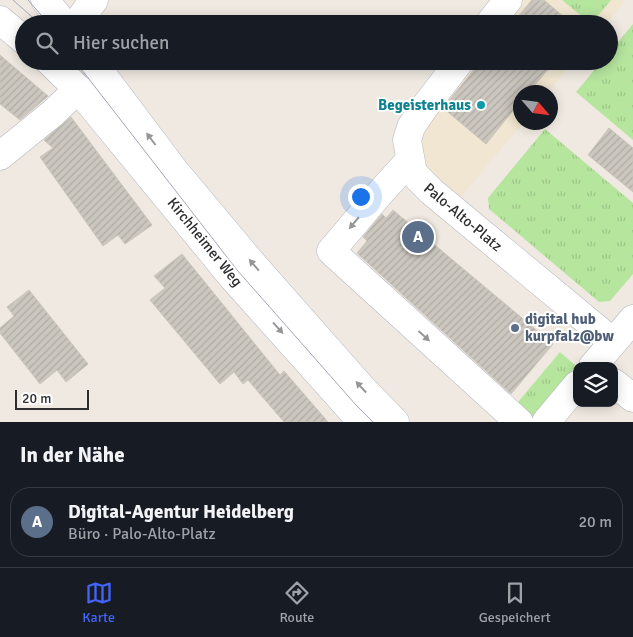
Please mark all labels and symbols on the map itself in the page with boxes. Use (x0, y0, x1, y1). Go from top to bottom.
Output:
north arrow (513, 85, 558, 130)
place label: Begeisterhaus (378, 96, 471, 114)
marker: Begeisterhaus (475, 99, 487, 111)
one-way arrow (146, 132, 156, 146)
street label: Palo-Alto-Platz (420, 179, 506, 255)
your location (348, 184, 374, 210)
street label: Kirchheimer Weg (164, 194, 246, 290)
one-way arrow (349, 216, 360, 229)
pin: A (402, 218, 434, 256)
one-way arrow (248, 259, 260, 271)
place label: digital hub kurpfalz@bw (525, 310, 614, 345)
one-way arrow (272, 321, 283, 334)
marker: digital hub kurpfalz@bw (509, 322, 521, 334)
one-way arrow (417, 330, 430, 341)
one-way arrow (355, 381, 367, 393)
scale bar (15, 387, 89, 410)

